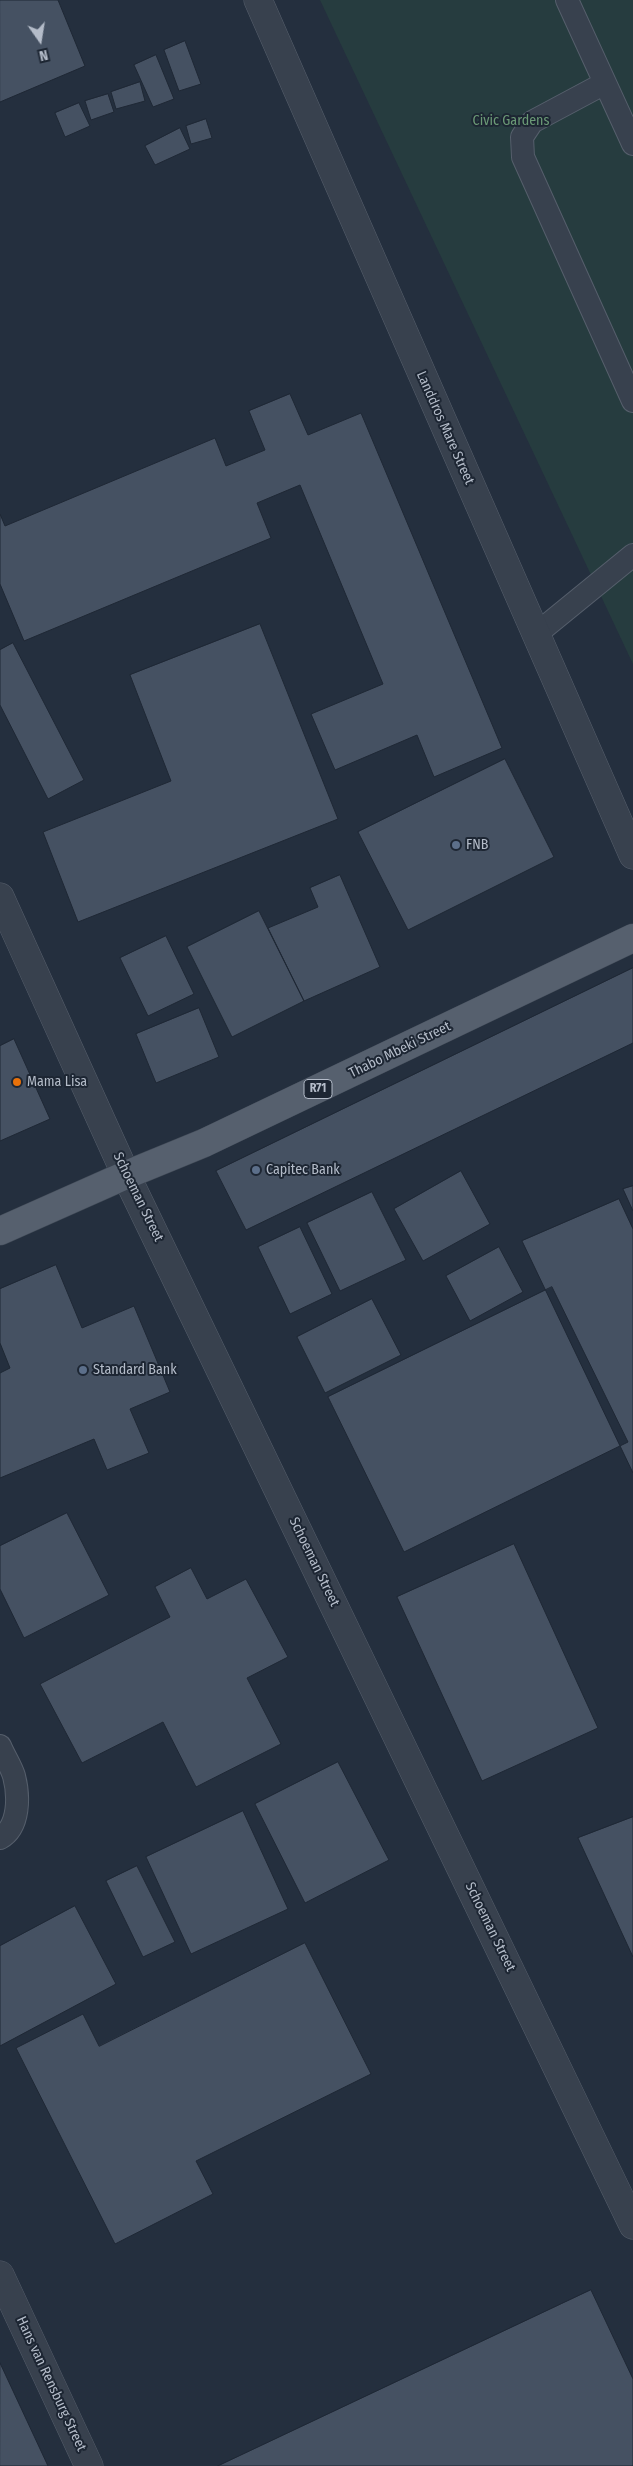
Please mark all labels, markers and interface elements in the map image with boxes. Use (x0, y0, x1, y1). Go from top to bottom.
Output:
north arrow (15, 15, 65, 65)
text: N (37, 46, 49, 64)
park label: Civic Gardens (473, 113, 549, 129)
street label: Landdros Mare Street (412, 369, 478, 487)
place label: FNB (466, 837, 488, 853)
marker: FNB (450, 839, 462, 851)
street label: Thabo Mbeki Street (346, 1018, 454, 1082)
place label: Mama Lisa (27, 1074, 87, 1090)
marker: Mama Lisa (11, 1076, 23, 1088)
road number: R71 (304, 1080, 332, 1098)
street label: Schoeman Street (109, 1150, 167, 1244)
place label: Capitec Bank (266, 1162, 340, 1178)
marker: Capitec Bank (250, 1164, 262, 1176)
place label: Standard Bank (93, 1362, 177, 1378)
marker: Standard Bank (77, 1364, 89, 1376)
street label: Schoeman Street (285, 1515, 343, 1609)
street label: Schoeman Street (461, 1880, 519, 1974)
street label: Hans van Rensburg Street (12, 2314, 90, 2454)

